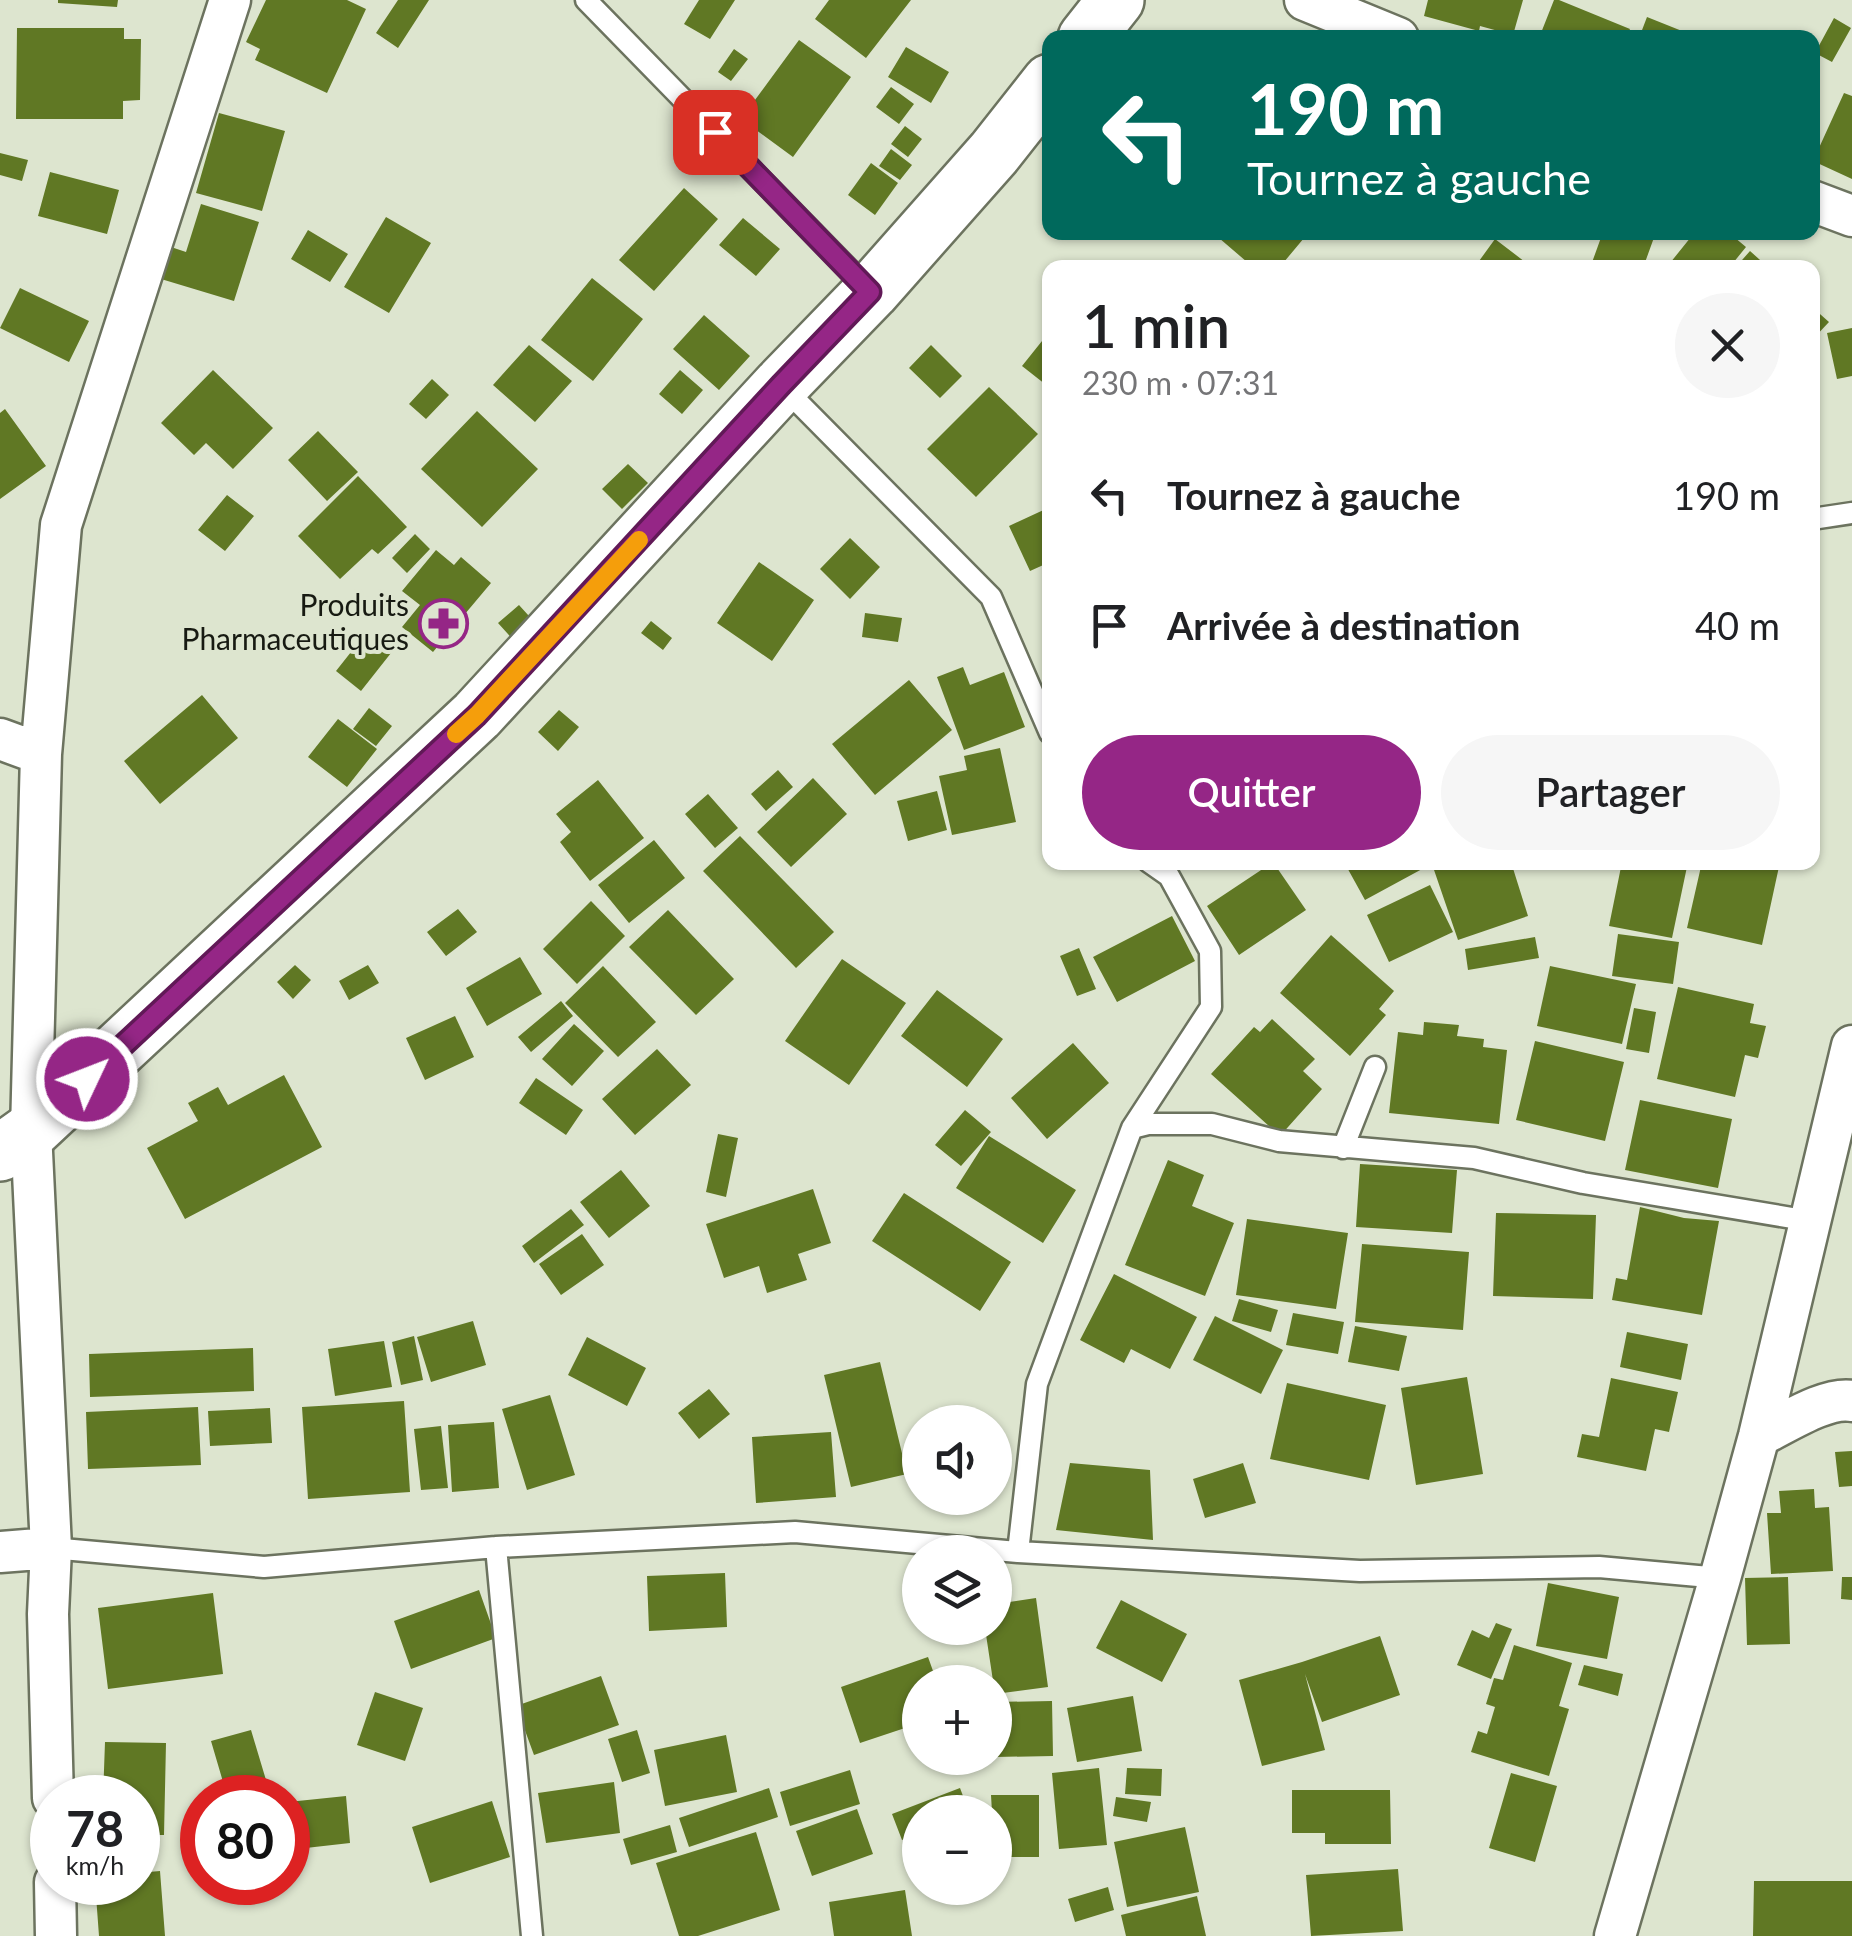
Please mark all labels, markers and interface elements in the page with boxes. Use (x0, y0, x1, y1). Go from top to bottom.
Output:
text: 190 m (1247, 66, 1444, 150)
icon: left (1082, 70, 1212, 200)
pin (673, 90, 758, 175)
icon: arrive (688, 105, 743, 160)
text: Tournez à gauche (1247, 151, 1591, 205)
text: 1 min (1082, 289, 1230, 361)
button: close (1675, 293, 1780, 398)
text: 230 m · 07:31 (1082, 363, 1279, 402)
icon: left (1082, 468, 1137, 523)
text: Tournez à gauche (1167, 472, 1460, 518)
text: 190 m (1673, 472, 1780, 518)
place label: Produits Pharmaceutiques (181, 586, 409, 656)
pharmacy icon: Produits Pharmaceutiques (418, 597, 470, 649)
icon: arrive (1082, 598, 1137, 653)
text: Arrivée à destination (1167, 602, 1520, 648)
text: 40 m (1695, 602, 1780, 648)
button: Quitter (1082, 735, 1421, 850)
button: Partager (1441, 735, 1780, 850)
position arrow (35, 1027, 139, 1131)
map controls (902, 1405, 1012, 1905)
button: sound (902, 1405, 1012, 1515)
button: layers (902, 1535, 1012, 1645)
button: + (902, 1665, 1012, 1775)
speed limit sign: 80 (180, 1775, 310, 1905)
button: − (902, 1795, 1012, 1905)
text: 78 (66, 1798, 124, 1858)
text: km/h (66, 1850, 124, 1880)

